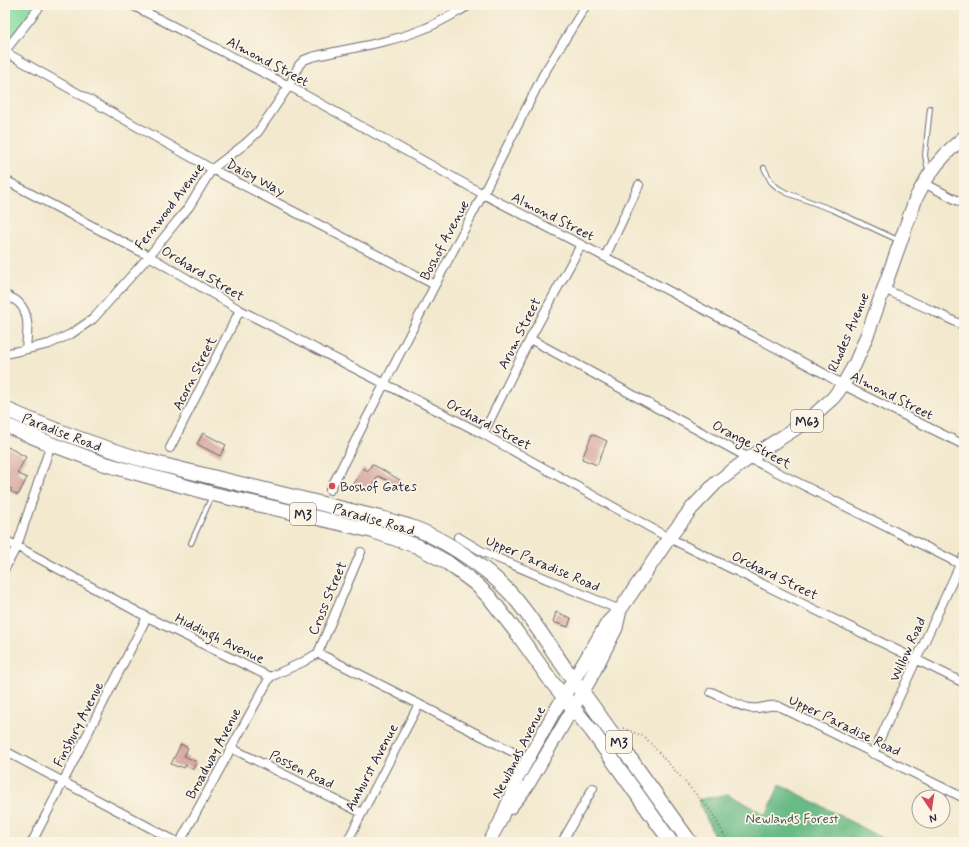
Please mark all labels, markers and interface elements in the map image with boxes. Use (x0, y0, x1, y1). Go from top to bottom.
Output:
street label: Almond Street (223, 33, 312, 91)
street label: Daisy Way (223, 155, 288, 201)
street label: Fernwood Avenue (131, 159, 209, 254)
street label: Almond Street (508, 188, 597, 245)
street label: Boshof Avenue (416, 197, 474, 284)
street label: Orchard Street (158, 242, 248, 306)
street label: Rhodes Avenue (824, 290, 874, 375)
street label: Arum Street (494, 294, 546, 372)
street label: Acorn Street (169, 333, 222, 413)
street label: Almond Street (847, 367, 936, 424)
street label: Orchard Street (443, 395, 534, 455)
street label: Paradise Road (19, 409, 104, 456)
road number: M63 (791, 410, 823, 432)
street label: Orange Street (708, 417, 795, 474)
place label: Boshof Gates (340, 478, 417, 496)
marker: Boshof Gates (327, 481, 337, 491)
street label: Paradise Road (331, 500, 417, 540)
road number: M3 (290, 503, 316, 525)
street label: Upper Paradise Road (483, 532, 602, 596)
street label: Orchard Street (729, 547, 821, 605)
street label: Cross Street (304, 559, 352, 638)
street label: Hiddingh Avenue (171, 609, 267, 670)
street label: Willow Road (886, 614, 930, 685)
street label: Finsbury Avenue (50, 678, 108, 770)
street label: Upper Paradise Road (786, 691, 903, 761)
street label: Newlands Avenue (488, 703, 550, 802)
street label: Broadway Avenue (182, 704, 246, 802)
street label: Amhurst Avenue (341, 720, 403, 814)
road number: M3 (606, 731, 632, 753)
street label: Possen Road (266, 747, 337, 793)
north arrow (911, 789, 951, 829)
park label: Newlands Forest (745, 810, 839, 828)
text: N (928, 810, 938, 825)

